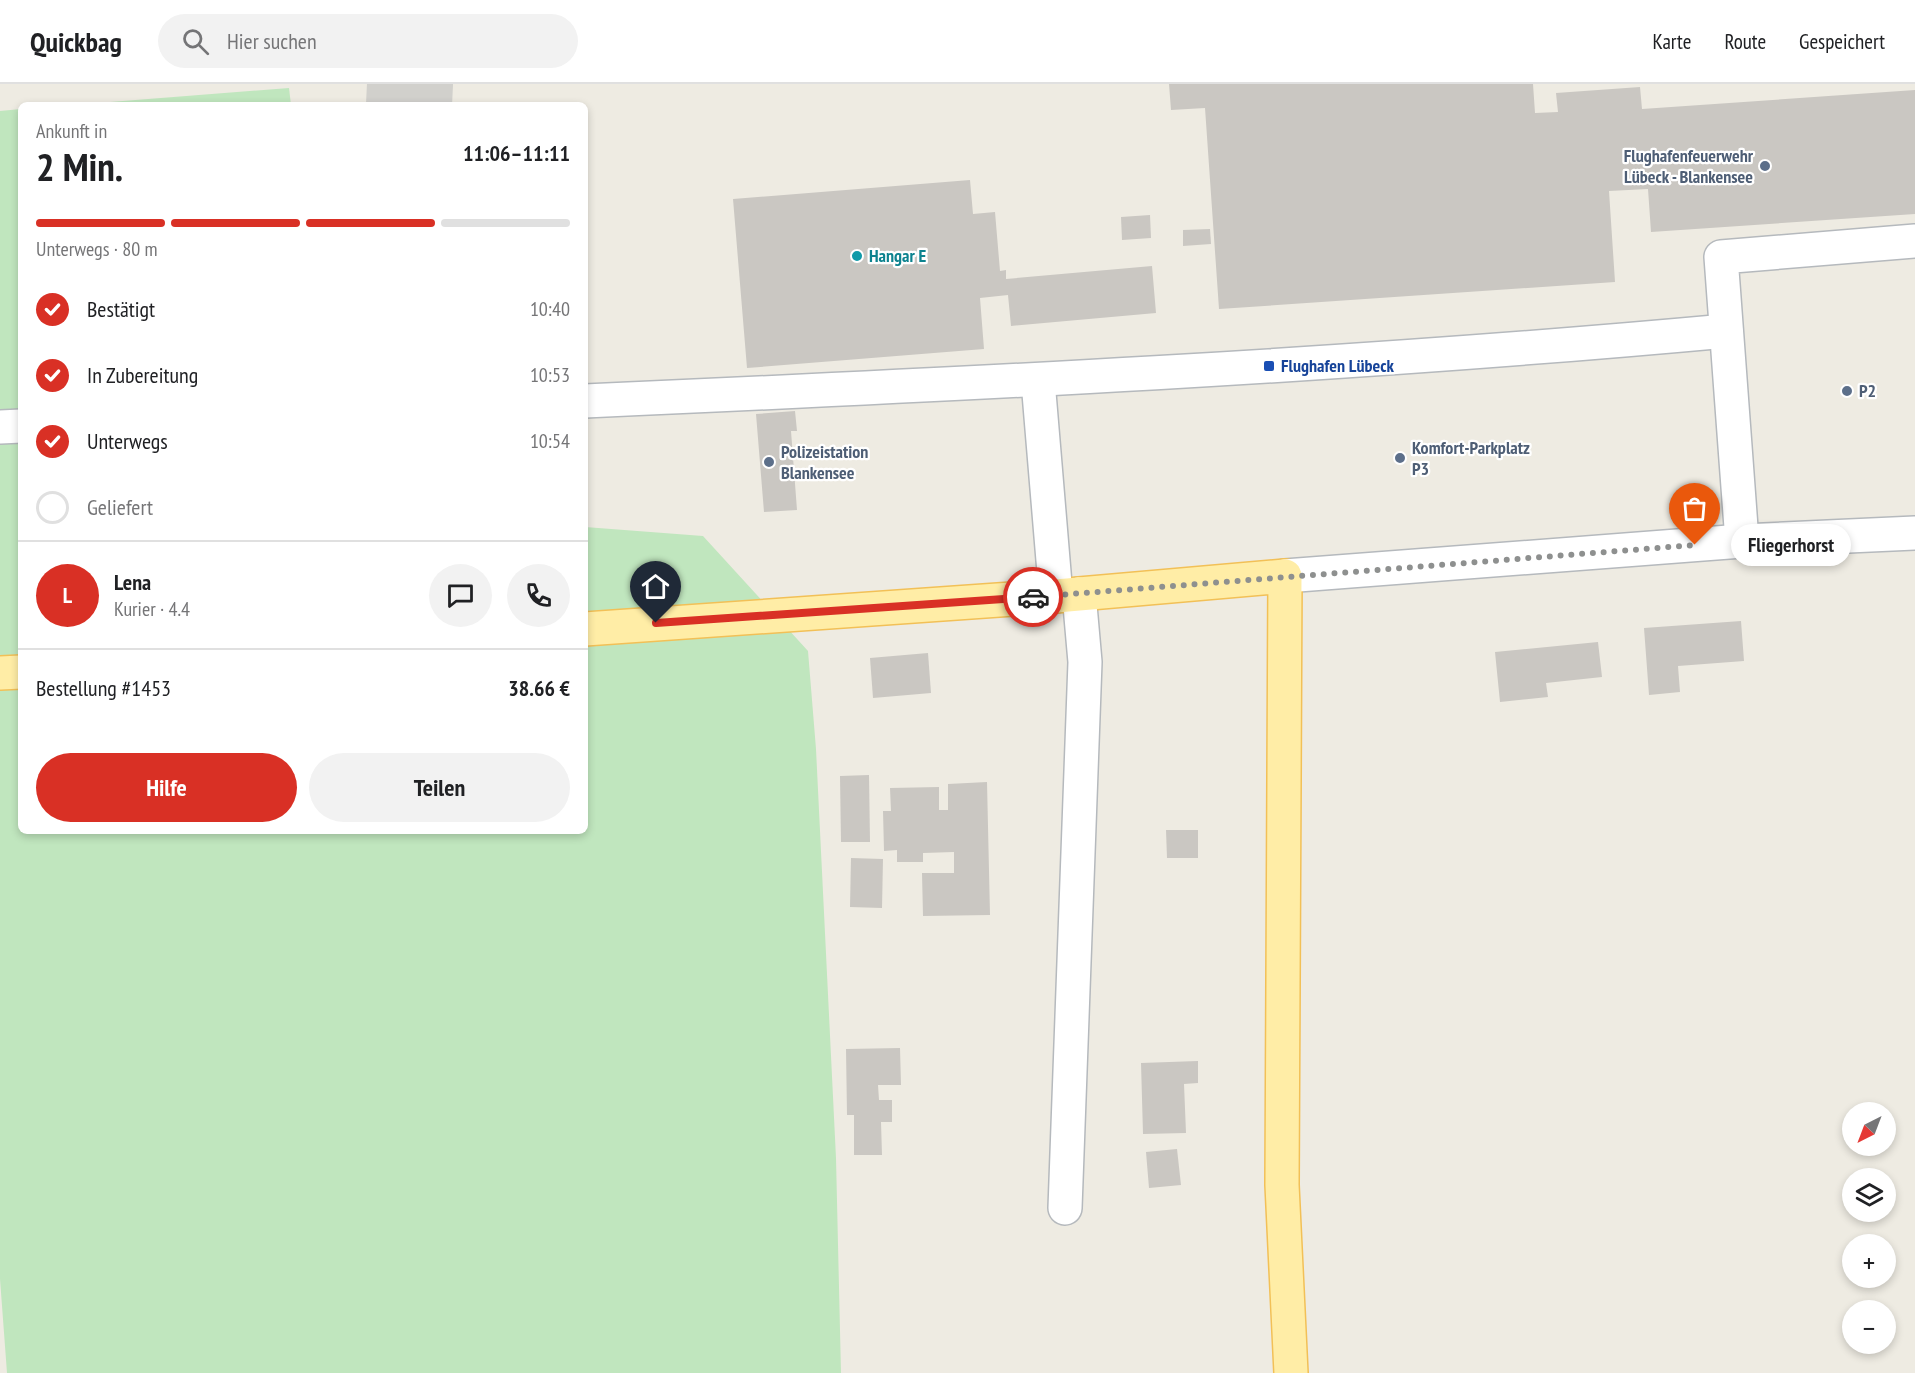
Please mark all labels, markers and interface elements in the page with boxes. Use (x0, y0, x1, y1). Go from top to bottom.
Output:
search box (158, 14, 578, 68)
text: Quickbag (30, 23, 122, 60)
icon: search (179, 25, 212, 58)
text: Hier suchen (227, 27, 317, 55)
text: Karte (1653, 28, 1691, 55)
text: Route (1724, 28, 1766, 55)
text: Gespeichert (1799, 28, 1885, 55)
text: Ankunft in (36, 118, 107, 144)
text: 11:06–11:11 (463, 139, 570, 167)
text: 2 Min. (36, 141, 123, 192)
place label: Flughafenfeuerwehr Lübeck - Blankensee (1624, 144, 1754, 188)
marker: Flughafenfeuerwehr Lübeck - Blankensee (1758, 159, 1772, 173)
text: Unterwegs · 80 m (36, 236, 157, 262)
place label: Hangar E (869, 244, 926, 267)
marker: Hangar E (850, 249, 864, 263)
icon: check (36, 293, 69, 326)
text: Bestätigt (87, 295, 155, 323)
text: 10:40 (530, 296, 570, 322)
place label: Flughafen Lübeck (1281, 354, 1394, 377)
icon: check (36, 359, 69, 392)
marker: Flughafen Lübeck (1262, 359, 1276, 373)
text: In Zubereitung (87, 361, 198, 389)
text: 10:53 (530, 362, 570, 388)
place label: P2 (1859, 379, 1876, 402)
marker: P2 (1840, 384, 1854, 398)
icon: check (36, 425, 69, 458)
text: Unterwegs (87, 427, 168, 455)
text: 10:54 (530, 428, 570, 454)
place label: Komfort-Parkplatz P3 (1412, 436, 1530, 480)
place label: Polizeistation Blankensee (781, 440, 868, 484)
marker: Komfort-Parkplatz P3 (1393, 451, 1407, 465)
marker: Polizeistation Blankensee (762, 455, 776, 469)
pin (1669, 483, 1720, 545)
icon: bag (1678, 492, 1711, 525)
text: Geliefert (87, 493, 153, 521)
callout: Fliegerhorst (1731, 524, 1851, 566)
text: Fliegerhorst (1748, 532, 1834, 558)
pin (630, 561, 681, 623)
button: chat (429, 564, 492, 627)
button: phone (507, 564, 570, 627)
courier (1003, 567, 1063, 627)
text: Lena (114, 568, 151, 596)
icon: home (639, 570, 672, 603)
text: L (63, 581, 72, 609)
icon: car (1017, 581, 1050, 614)
text: Kurier · 4.4 (114, 596, 190, 622)
text: Bestellung #1453 (36, 674, 171, 702)
text: 38.66 € (508, 674, 570, 702)
button: Hilfe (36, 753, 297, 822)
button: Teilen (309, 753, 570, 822)
north arrow (1842, 1102, 1896, 1156)
map controls (1842, 1102, 1896, 1354)
button: layers (1842, 1168, 1896, 1222)
button: + (1842, 1234, 1896, 1288)
button: − (1842, 1300, 1896, 1354)

